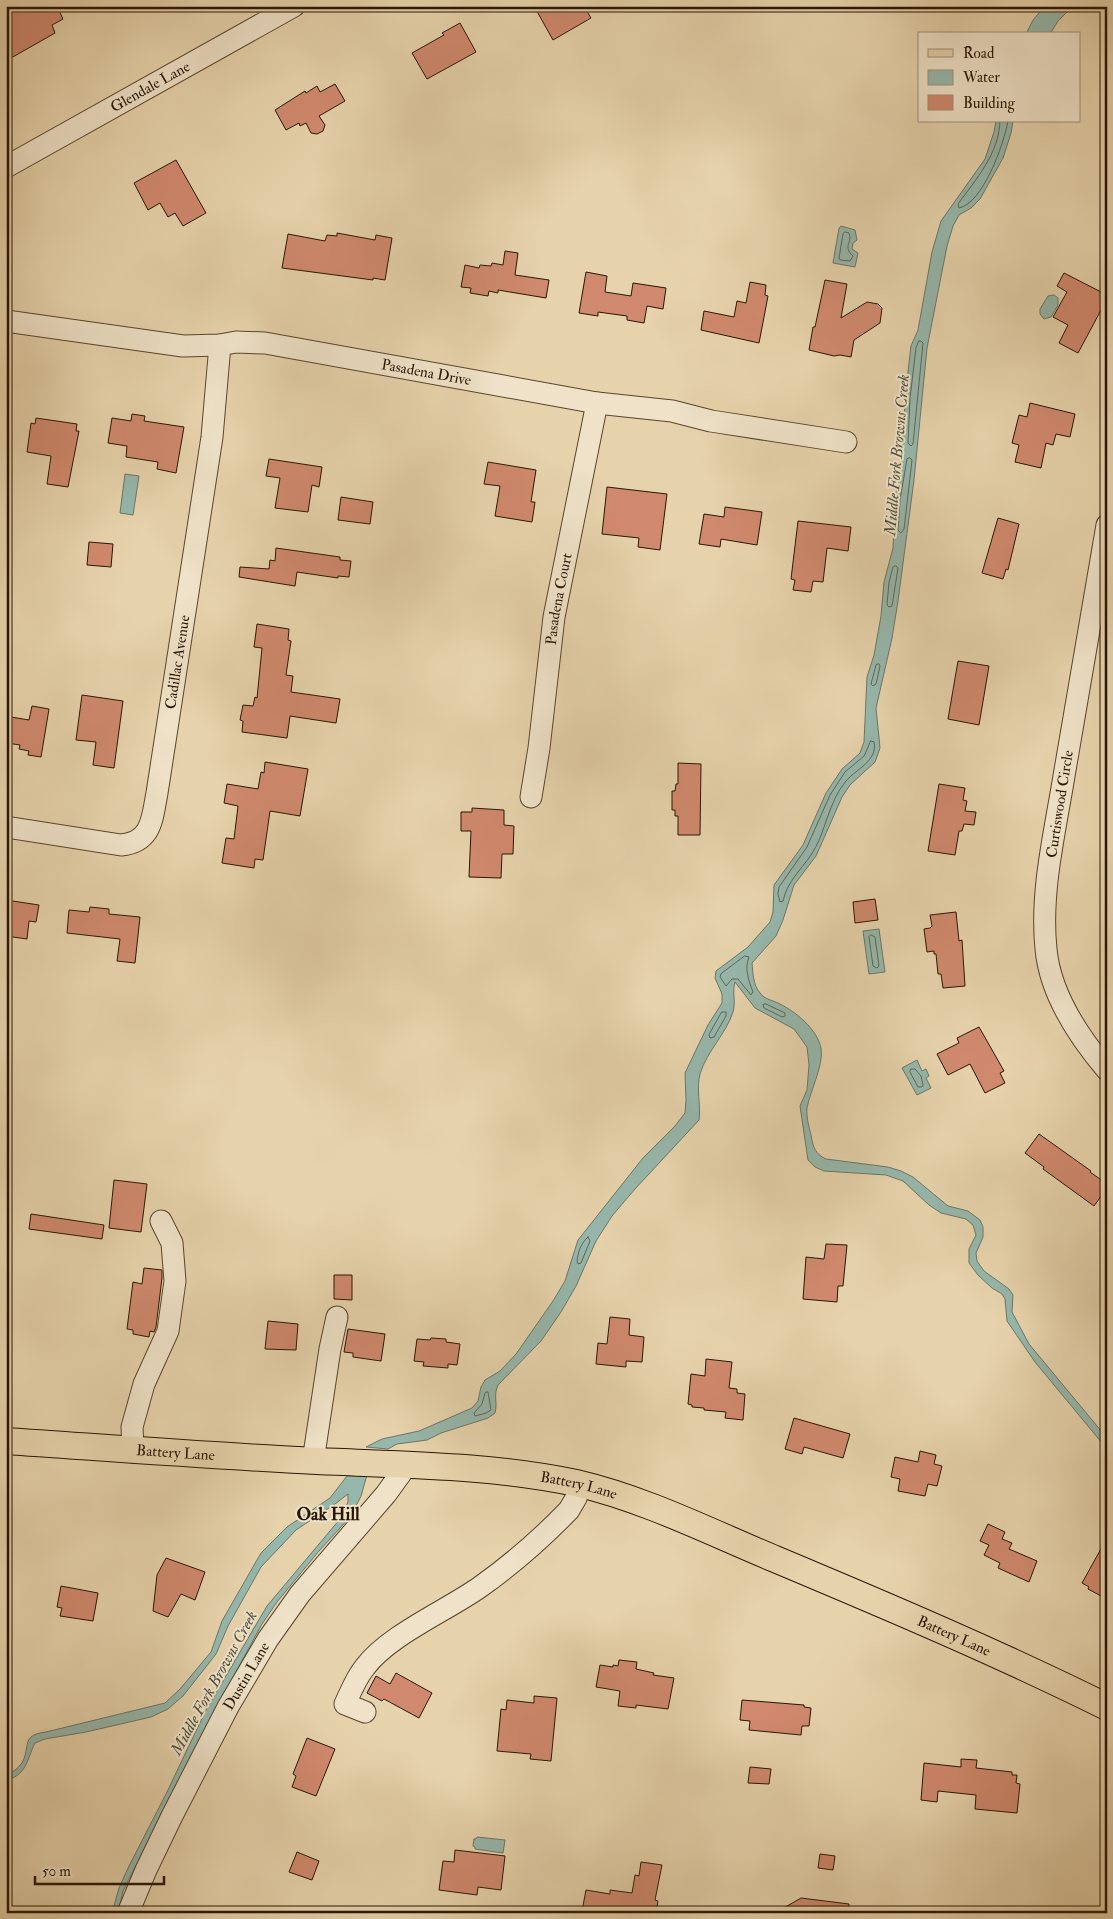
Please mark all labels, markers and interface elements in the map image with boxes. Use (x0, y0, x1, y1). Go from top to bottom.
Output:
legend (918, 32, 1080, 122)
text: Road (963, 44, 995, 63)
street label: Glendale Lane (107, 57, 193, 116)
text: Water (962, 68, 1000, 87)
text: Building (963, 94, 1015, 113)
street label: Pasadena Drive (380, 355, 473, 390)
water label: Middle Fork Browns Creek (880, 373, 914, 537)
street label: Pasadena Court (541, 551, 576, 646)
street label: Cadillac Avenue (161, 614, 194, 710)
street label: Curtiswood Circle (1042, 749, 1078, 859)
street label: Battery Lane (136, 1441, 215, 1465)
street label: Battery Lane (539, 1467, 620, 1503)
district label: Oak Hill (296, 1503, 360, 1526)
water label: Middle Fork Browns Creek (166, 1607, 262, 1759)
street label: Battery Lane (914, 1611, 994, 1660)
street label: Dustin Lane (219, 1638, 274, 1714)
scale bar (35, 1854, 164, 1886)
text: 50 m (42, 1862, 71, 1881)

